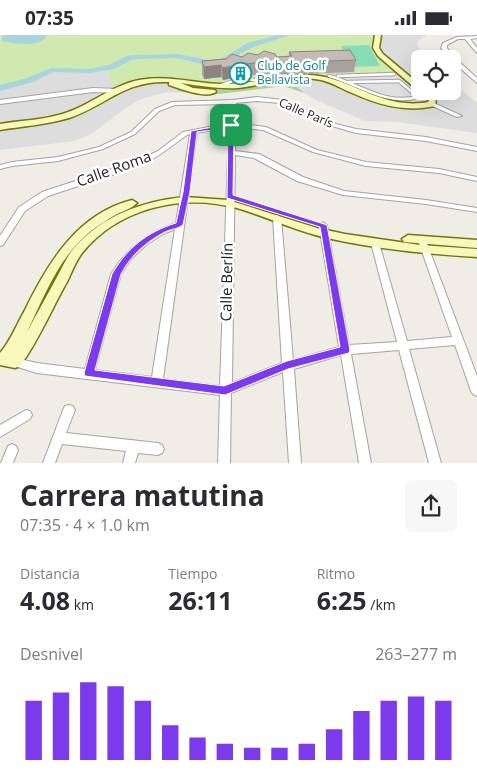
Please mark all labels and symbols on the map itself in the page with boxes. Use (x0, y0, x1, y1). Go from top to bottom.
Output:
place label: Club de Golf Bellavista (257, 57, 327, 88)
building icon: Club de Golf Bellavista (229, 61, 253, 85)
street label: Calle París (276, 93, 336, 132)
pin (210, 104, 252, 146)
street label: Calle Roma (74, 145, 154, 191)
street label: Calle Berlín (215, 242, 237, 322)

